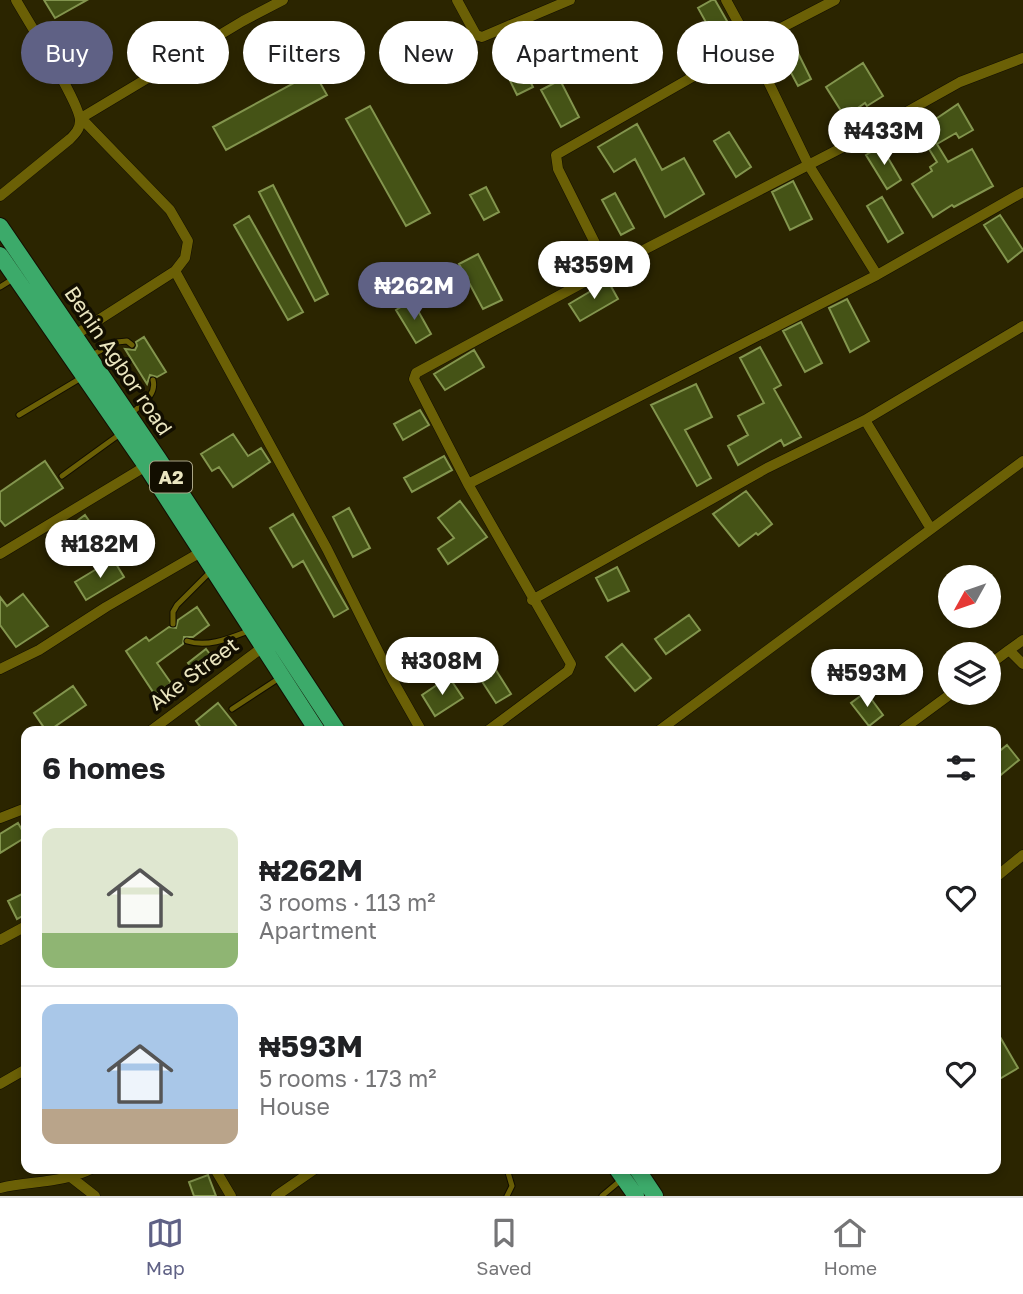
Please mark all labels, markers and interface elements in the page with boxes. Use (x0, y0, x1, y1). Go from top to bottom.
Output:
chip: Buy (21, 21, 113, 84)
chip: Rent (127, 21, 229, 84)
chip: Filters (243, 21, 365, 84)
chip: New (379, 21, 478, 84)
chip: Apartment (492, 21, 663, 84)
chip: House (677, 21, 799, 84)
pin: ₦433M (835, 108, 933, 167)
text: ₦433M (844, 116, 924, 144)
pin: ₦359M (545, 242, 643, 301)
text: ₦359M (554, 250, 634, 278)
pin: ₦262M (365, 262, 463, 322)
text: ₦262M (374, 271, 454, 299)
street label: Benin Agbor road (59, 281, 178, 440)
road number: A2 (150, 462, 192, 492)
pin: ₦182M (51, 520, 149, 580)
text: ₦182M (61, 529, 139, 557)
north arrow (938, 565, 1001, 628)
map controls (938, 565, 1001, 705)
street label: Ake Street (144, 631, 243, 715)
pin: ₦308M (393, 638, 491, 697)
button: layers (938, 642, 1001, 705)
text: ₦308M (402, 646, 482, 674)
pin: ₦593M (818, 650, 916, 709)
text: ₦593M (827, 658, 907, 686)
icon: filters (942, 749, 980, 787)
text: 6 homes (42, 750, 165, 786)
text: ₦262M (259, 852, 363, 888)
icon: home (98, 856, 182, 940)
icon: heart (942, 879, 980, 917)
text: 3 rooms · 113 m² (259, 888, 436, 916)
text: Apartment (259, 916, 377, 944)
text: ₦593M (259, 1028, 363, 1064)
icon: home (98, 1032, 182, 1116)
icon: heart (942, 1055, 980, 1093)
text: 5 rooms · 173 m² (259, 1064, 437, 1092)
text: House (259, 1092, 330, 1120)
tab: Map (146, 1214, 185, 1279)
tab: Saved (476, 1214, 532, 1279)
tab: Home (823, 1214, 877, 1279)

